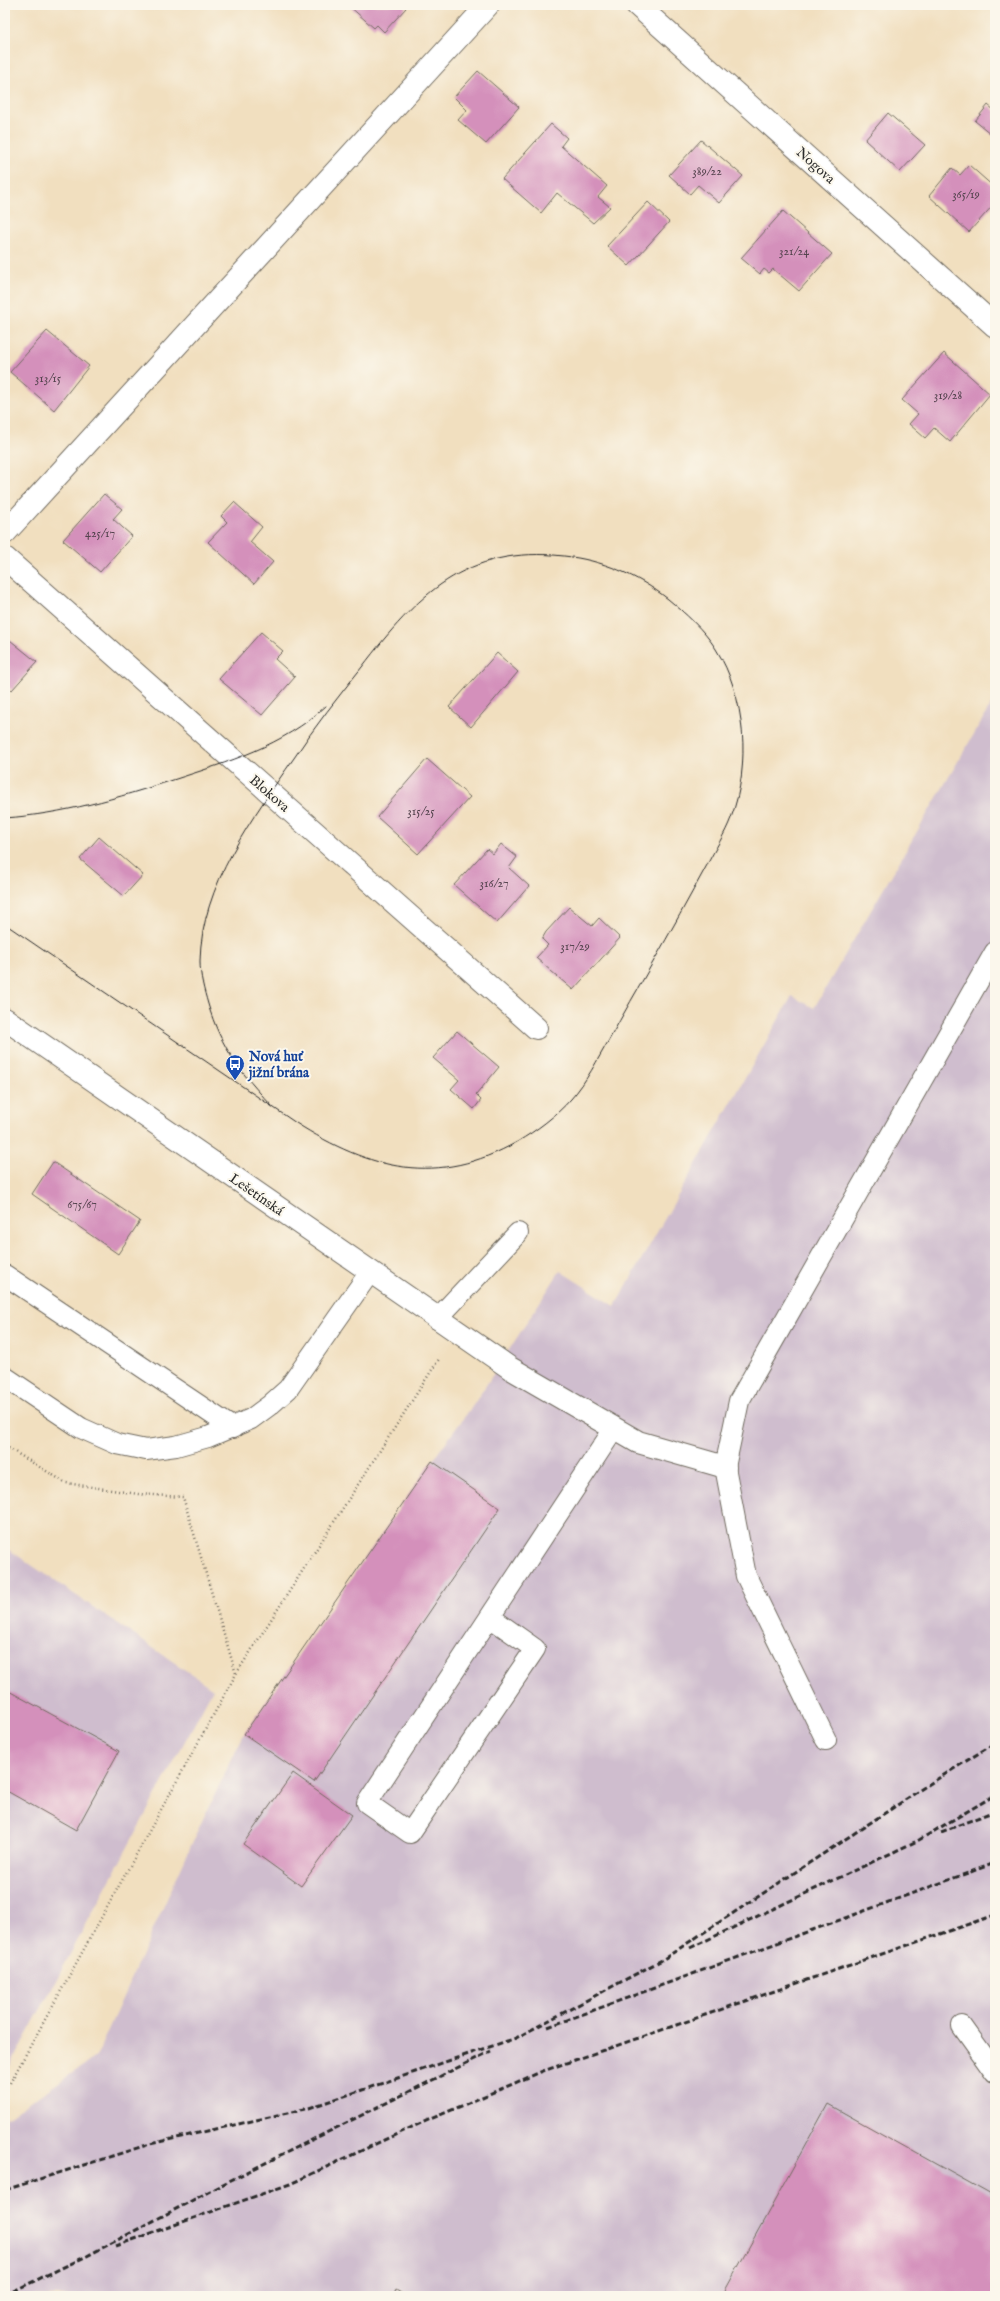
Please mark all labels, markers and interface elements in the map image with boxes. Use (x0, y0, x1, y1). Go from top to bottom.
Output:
street label: Nogova (792, 144, 839, 189)
house number: 389/22 (692, 164, 722, 179)
house number: 365/19 (952, 187, 980, 202)
house number: 321/24 (779, 244, 809, 259)
house number: 313/15 (35, 371, 62, 386)
house number: 319/28 (934, 388, 963, 403)
house number: 425/17 (85, 526, 115, 541)
street label: Blokova (246, 771, 294, 817)
house number: 315/25 (407, 804, 435, 819)
house number: 316/27 (479, 876, 509, 891)
house number: 317/29 (560, 939, 590, 954)
place label: Nová huť jižní brána (247, 1048, 310, 1082)
bus stop icon: Nová huť jižní brána (224, 1053, 246, 1081)
street label: Lešetínská (226, 1170, 288, 1221)
house number: 675/67 (67, 1197, 97, 1212)

